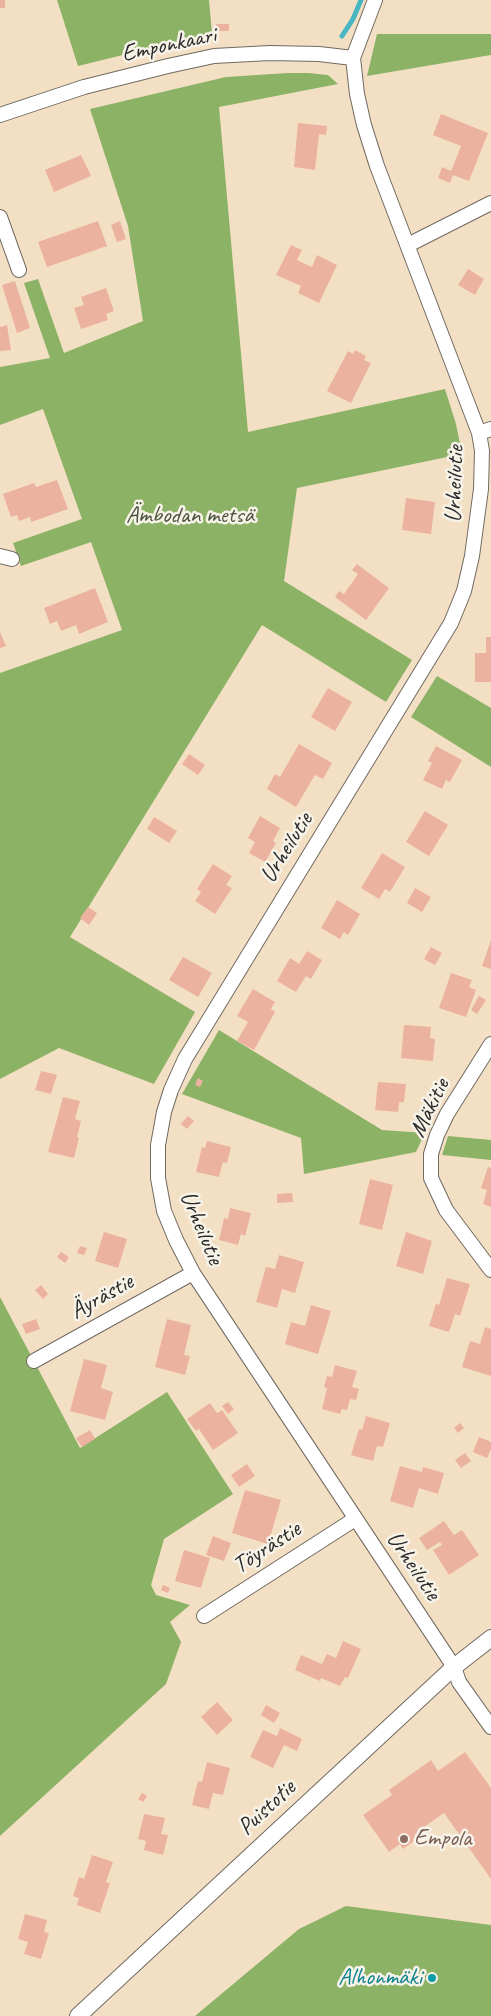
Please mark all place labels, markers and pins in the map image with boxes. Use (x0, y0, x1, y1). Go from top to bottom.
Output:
place label: Empola (414, 1825, 471, 1853)
marker: Empola (398, 1833, 410, 1845)
place label: Alhonmäki (338, 1964, 422, 1992)
marker: Alhonmäki (426, 1972, 438, 1984)

